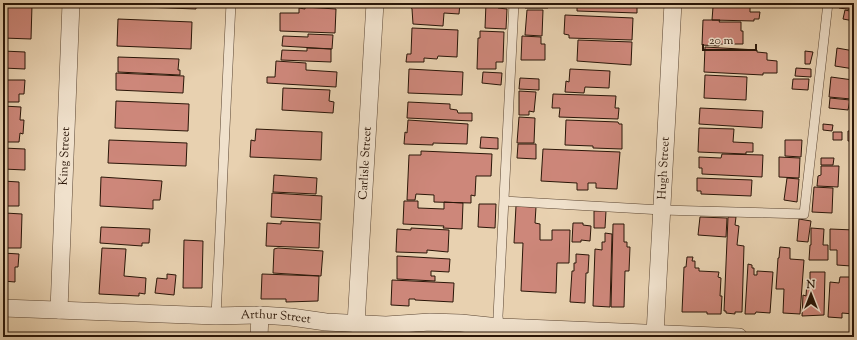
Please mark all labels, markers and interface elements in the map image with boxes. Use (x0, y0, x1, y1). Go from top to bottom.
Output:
scale bar (703, 26, 756, 52)
text: 20 m (709, 32, 734, 50)
street label: Carlisle Street (354, 126, 377, 200)
street label: King Street (55, 127, 75, 186)
street label: Hugh Street (653, 136, 675, 200)
north arrow (791, 274, 831, 314)
text: N (806, 277, 816, 293)
street label: Arthur Street (241, 306, 312, 329)

